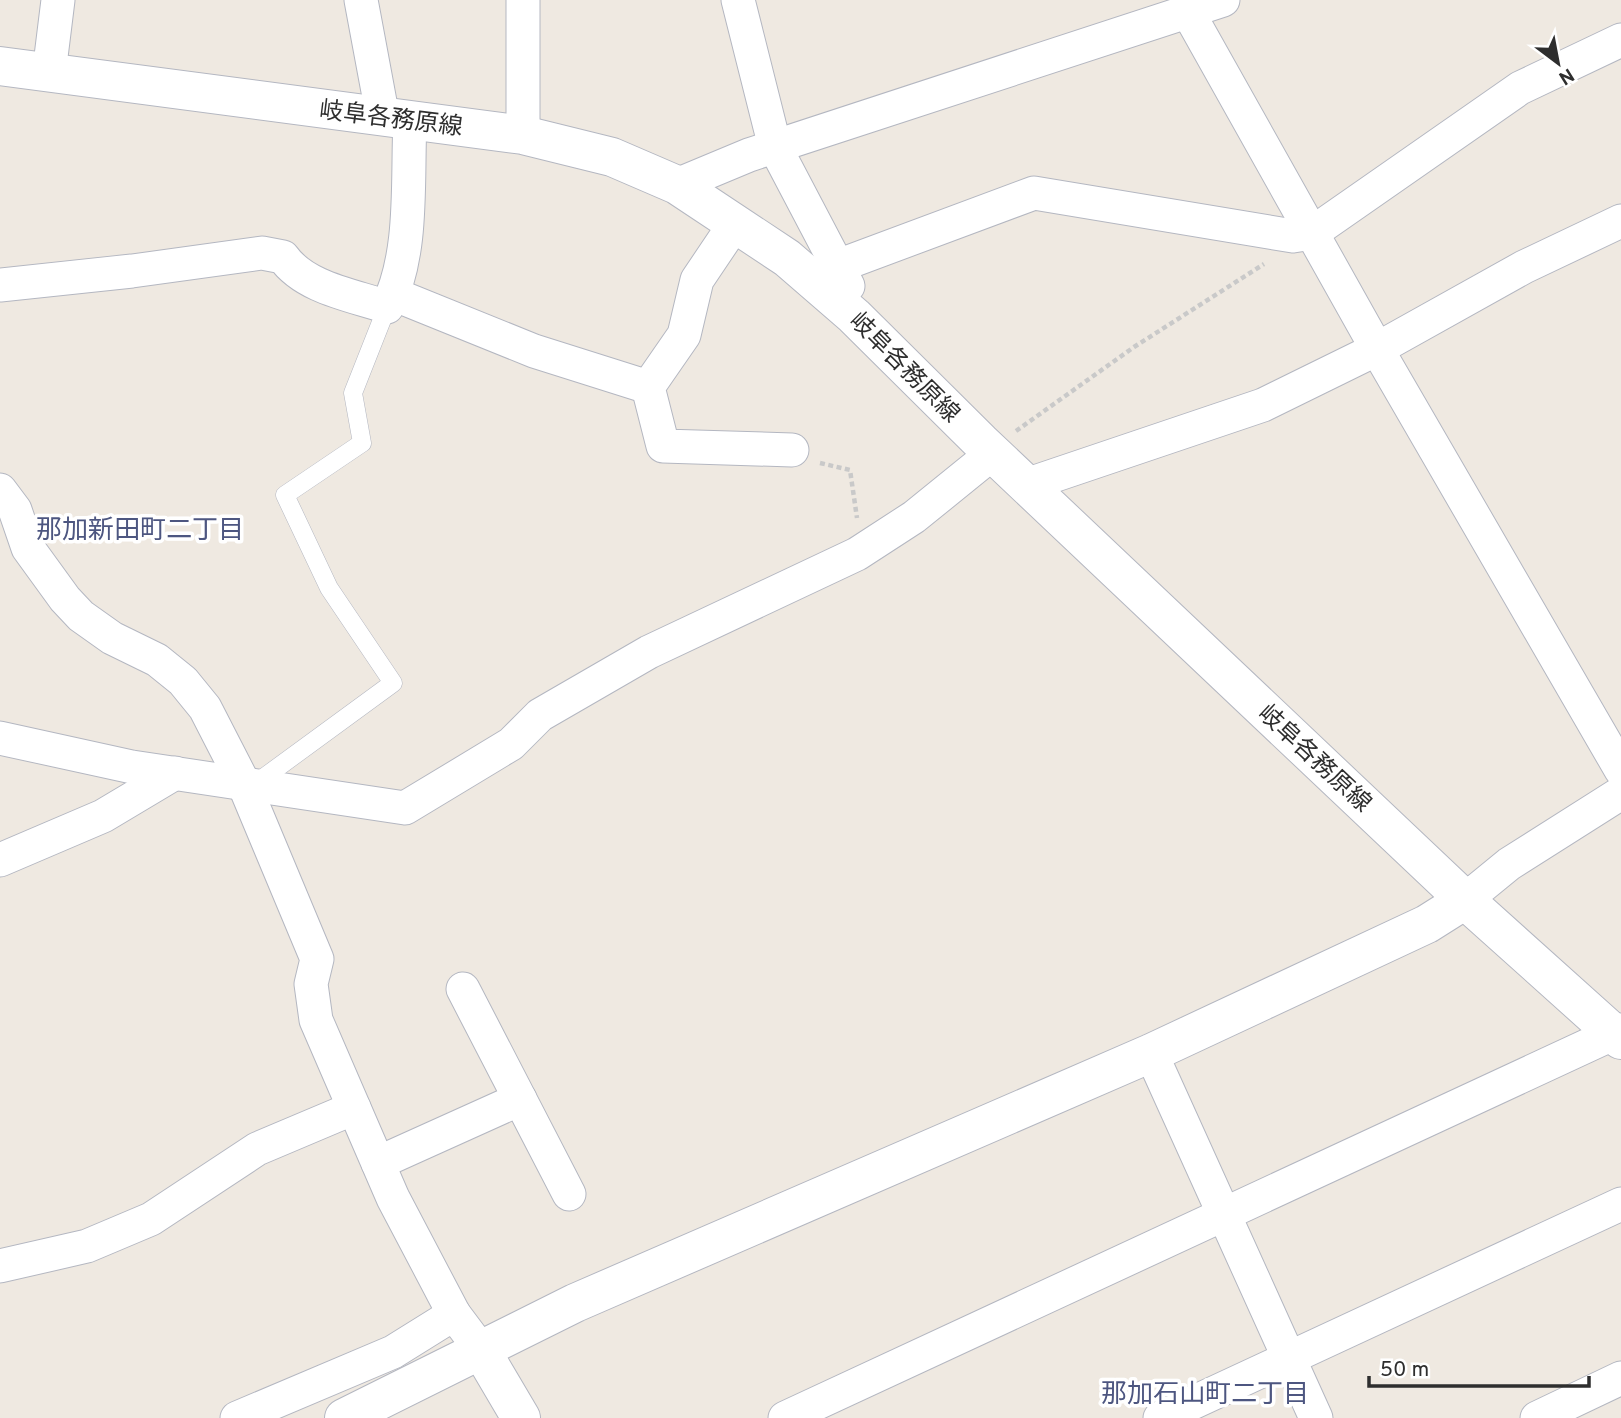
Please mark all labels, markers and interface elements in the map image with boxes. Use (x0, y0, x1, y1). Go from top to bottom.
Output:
north arrow (1523, 28, 1593, 98)
text: N (1554, 62, 1578, 90)
street label: 岐阜各務原線 (317, 96, 464, 144)
street label: 岐阜各務原線 (842, 307, 965, 430)
district label: 那加新田町二丁目 (36, 515, 244, 548)
street label: 岐阜各務原線 (1251, 699, 1377, 820)
scale bar (1369, 1344, 1590, 1388)
text: 50 m (1380, 1357, 1429, 1384)
district label: 那加石山町二丁目 (1101, 1379, 1309, 1412)

